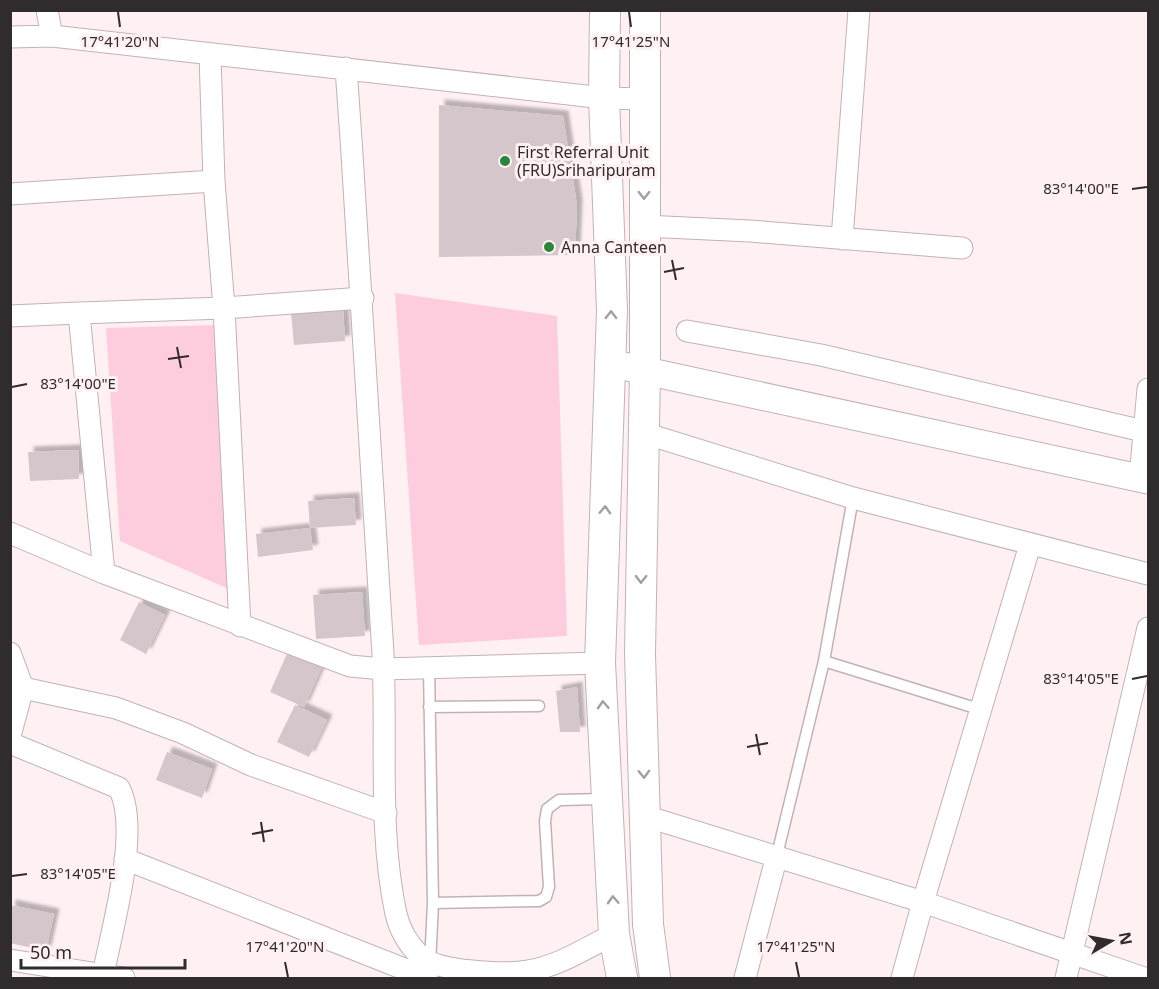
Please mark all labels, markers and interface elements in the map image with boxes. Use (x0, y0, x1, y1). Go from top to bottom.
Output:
text: 17°41'20"N (81, 31, 159, 51)
text: 17°41'25"N (592, 31, 670, 51)
place label: First Referral Unit (FRU)Sriharipuram (517, 141, 656, 181)
marker: First Referral Unit (FRU)Sriharipuram (498, 154, 512, 168)
text: 83°14'00"E (1043, 178, 1119, 198)
one-way arrow (638, 190, 650, 199)
place label: Anna Canteen (561, 236, 667, 258)
marker: Anna Canteen (542, 240, 556, 254)
one-way arrow (605, 311, 618, 320)
text: 83°14'00"E (40, 373, 116, 393)
one-way arrow (599, 506, 611, 515)
one-way arrow (635, 574, 647, 583)
text: 83°14'05"E (1043, 668, 1119, 688)
one-way arrow (596, 700, 609, 709)
one-way arrow (637, 769, 650, 778)
text: 83°14'05"E (40, 863, 116, 883)
one-way arrow (606, 895, 619, 904)
north arrow (1081, 911, 1141, 971)
text: N (1114, 930, 1138, 947)
scale bar (21, 932, 184, 970)
text: 17°41'20"N (246, 936, 324, 956)
text: 17°41'25"N (757, 936, 835, 956)
text: 50 m (30, 940, 72, 964)

